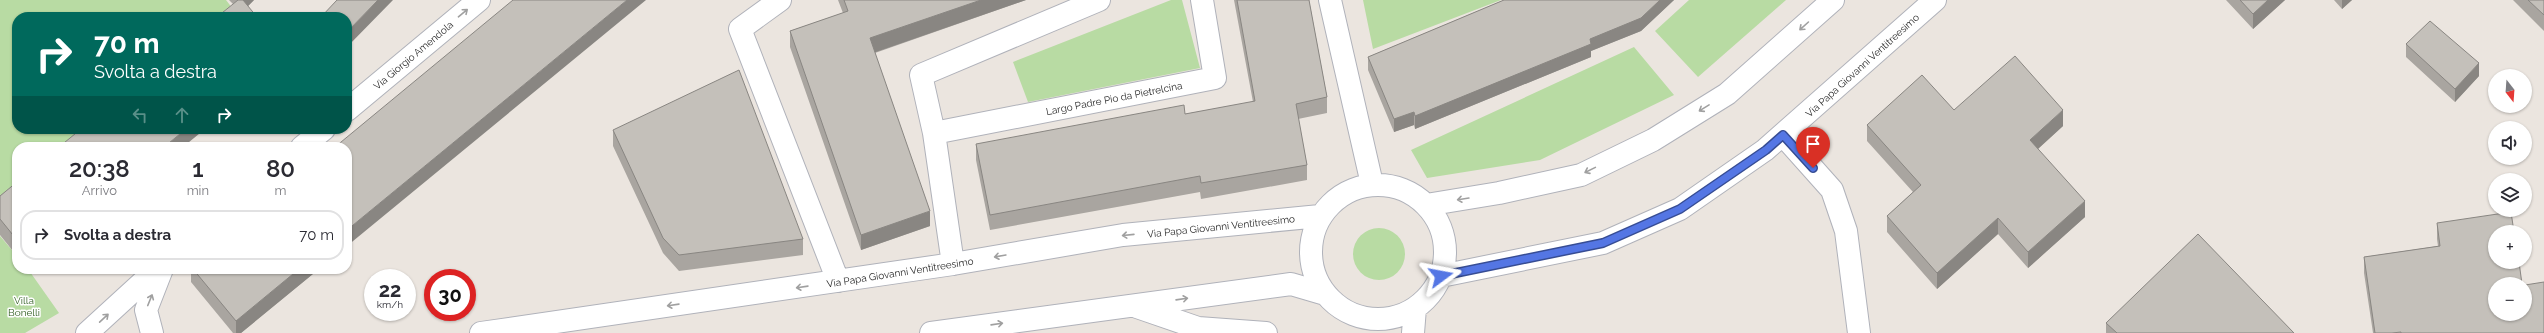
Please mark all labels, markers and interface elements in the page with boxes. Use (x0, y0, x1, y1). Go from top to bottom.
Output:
one-way arrow (458, 9, 468, 18)
street label: Via Papa Giovanni Ventitreesimo (1803, 12, 1921, 119)
street label: Via Giorgio Amendola (371, 19, 455, 92)
one-way arrow (1799, 21, 1809, 31)
text: 70 m (94, 27, 160, 60)
icon: right (28, 28, 80, 80)
text: Svolta a destra (94, 61, 217, 82)
north arrow (2488, 69, 2532, 113)
map controls (2488, 69, 2532, 321)
street label: Largo Padre Pio da Pietrelcina (1045, 80, 1183, 117)
icon: left (129, 104, 151, 126)
icon: ahead (171, 104, 193, 126)
icon: right (213, 104, 235, 126)
one-way arrow (1698, 105, 1710, 113)
button: sound (2488, 121, 2532, 165)
pin (1796, 127, 1830, 168)
icon: arrive (1802, 133, 1824, 155)
text: 20:38 (69, 154, 130, 183)
text: 1 (192, 154, 204, 183)
text: 80 (266, 154, 295, 183)
one-way arrow (1584, 167, 1596, 175)
button: layers (2488, 173, 2532, 217)
text: Arrivo (82, 183, 117, 198)
text: min (187, 183, 209, 198)
text: m (275, 183, 286, 198)
one-way arrow (1457, 195, 1470, 203)
street label: Via Papa Giovanni Ventitreesimo (1147, 213, 1295, 240)
icon: right (30, 224, 52, 246)
button: + (2488, 225, 2532, 269)
text: Svolta a destra (64, 226, 171, 244)
text: 70 m (299, 226, 334, 244)
one-way arrow (1122, 231, 1135, 238)
one-way arrow (994, 253, 1007, 261)
street label: Via Papa Giovanni Ventitreesimo (826, 255, 974, 290)
position arrow (1420, 255, 1462, 297)
speed limit sign: 30 (424, 269, 476, 321)
button: − (2488, 277, 2532, 321)
text: 22 (379, 278, 401, 302)
one-way arrow (796, 283, 809, 291)
park label: Villa Bonelli (8, 295, 40, 318)
one-way arrow (146, 295, 154, 307)
one-way arrow (1175, 295, 1188, 303)
text: km/h (377, 299, 403, 310)
one-way arrow (667, 301, 680, 309)
one-way arrow (99, 313, 109, 323)
one-way arrow (990, 320, 1003, 328)

